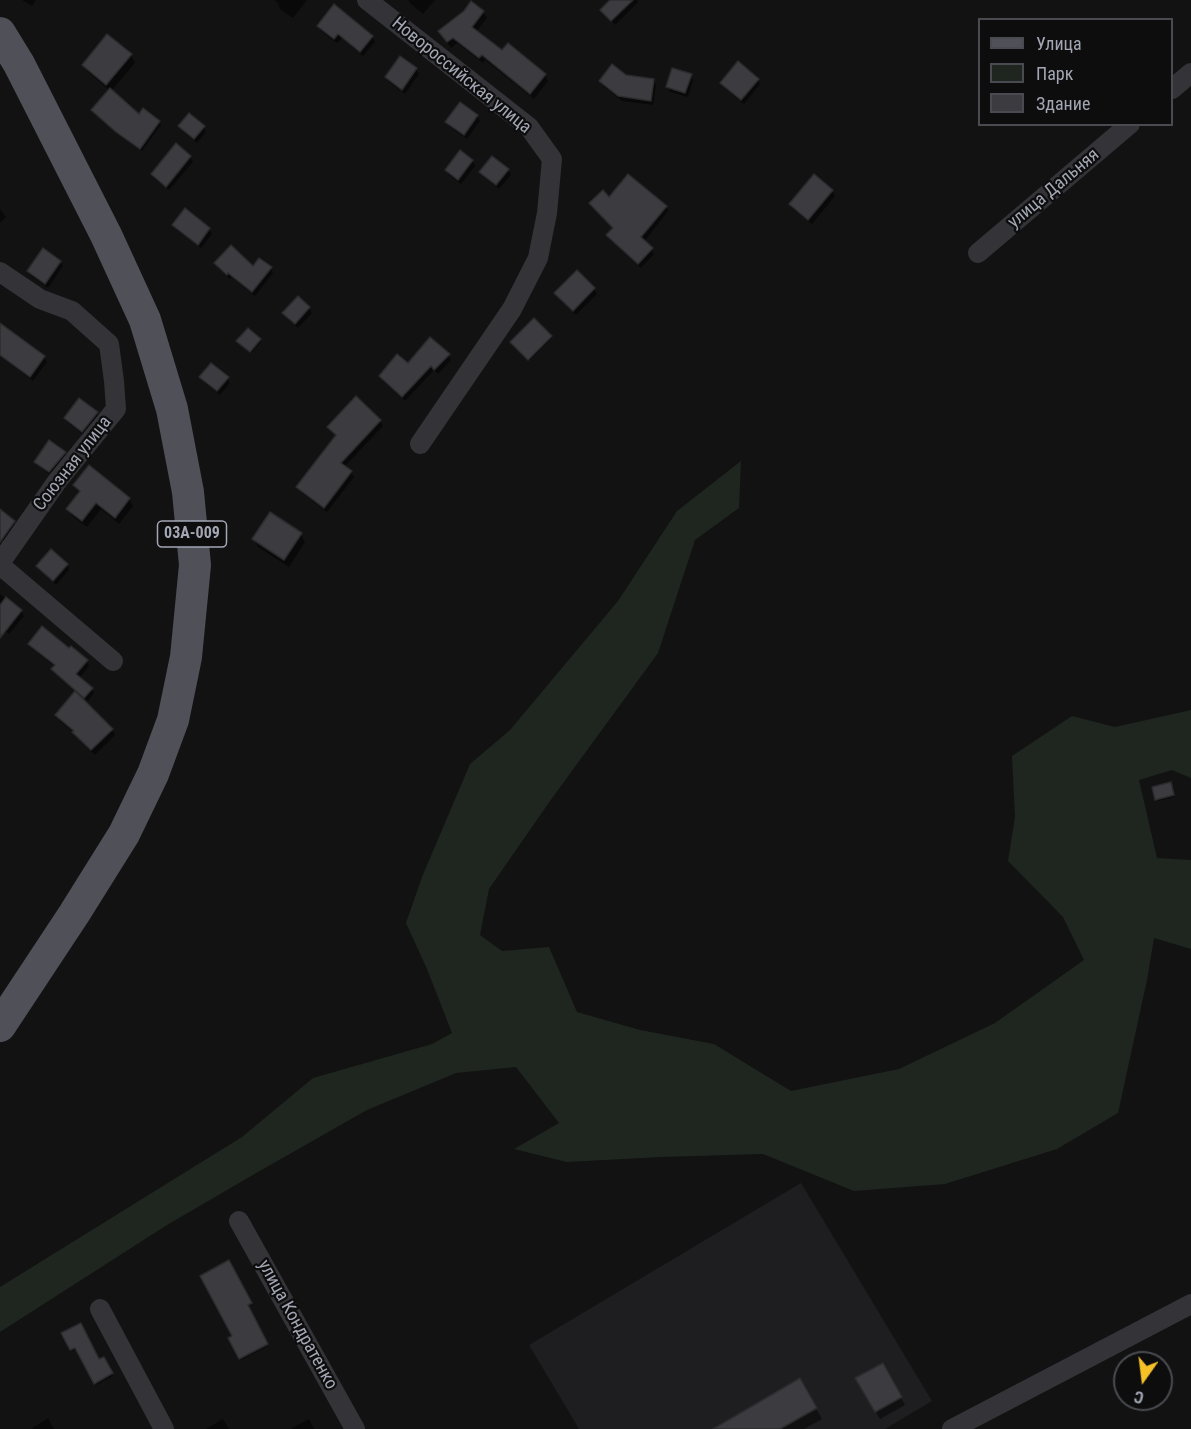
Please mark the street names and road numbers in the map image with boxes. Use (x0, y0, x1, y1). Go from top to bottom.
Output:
street label: Новороссийская улица (387, 13, 535, 139)
street label: улица Дальняя (1004, 145, 1104, 233)
street label: Союзная улица (29, 412, 117, 516)
road number: 03А-009 (158, 521, 226, 547)
street label: улица Кондратенко (252, 1256, 342, 1394)

